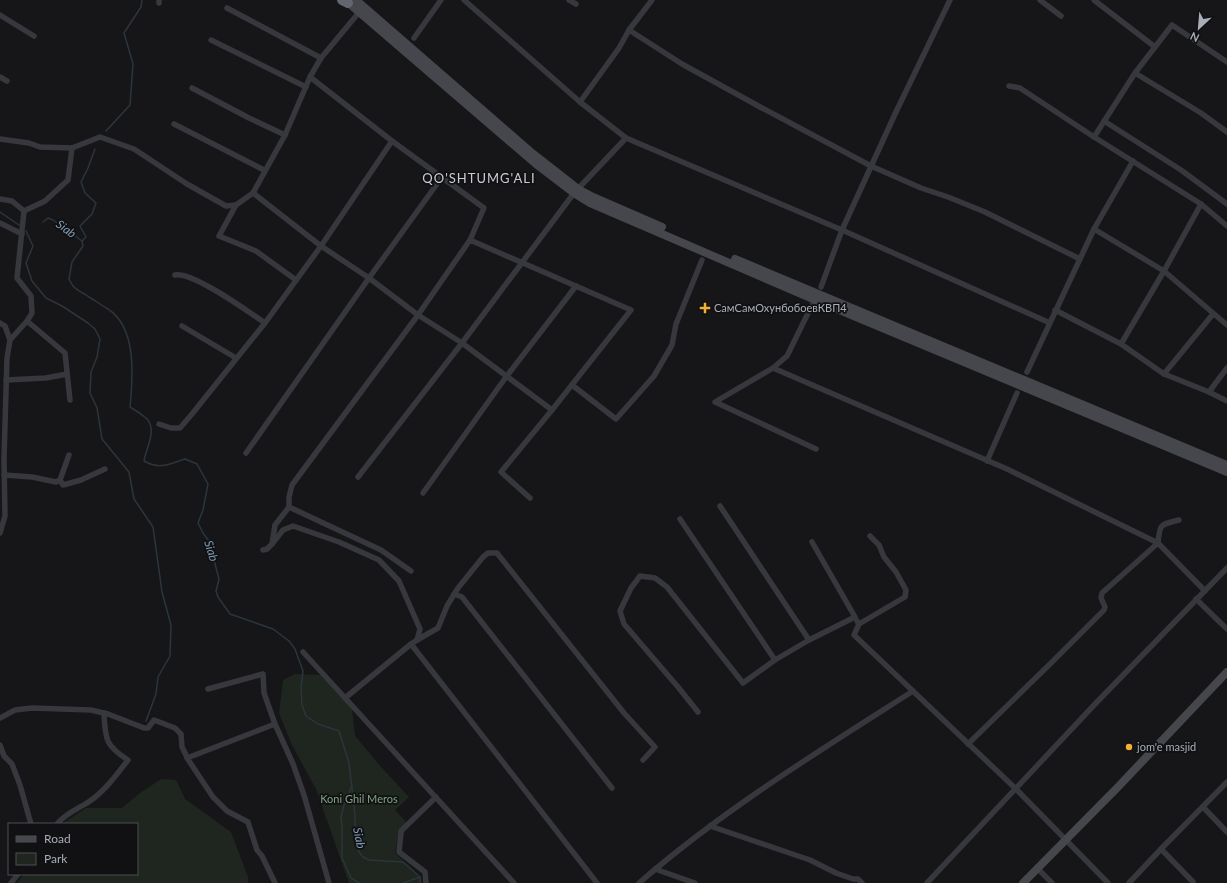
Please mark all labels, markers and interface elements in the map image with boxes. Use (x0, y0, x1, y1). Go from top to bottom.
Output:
north arrow (1179, 8, 1219, 48)
text: N (1188, 30, 1201, 45)
district label: QO'SHTUMG'ALI (422, 170, 536, 186)
water label: Siab (53, 216, 79, 241)
place label: СамСамОхунбобоевКВП4 (714, 301, 847, 314)
marker: СамСамОхунбобоевКВП4 (699, 302, 711, 314)
water label: Siab (201, 538, 222, 563)
place label: jom'e masjid (1136, 740, 1196, 753)
marker: jom'e masjid (1124, 742, 1134, 752)
park label: Koni Ghil Meros (320, 792, 398, 805)
legend (8, 823, 138, 875)
water label: Siab (350, 826, 369, 850)
text: Road (44, 831, 71, 846)
text: Park (44, 851, 68, 866)

